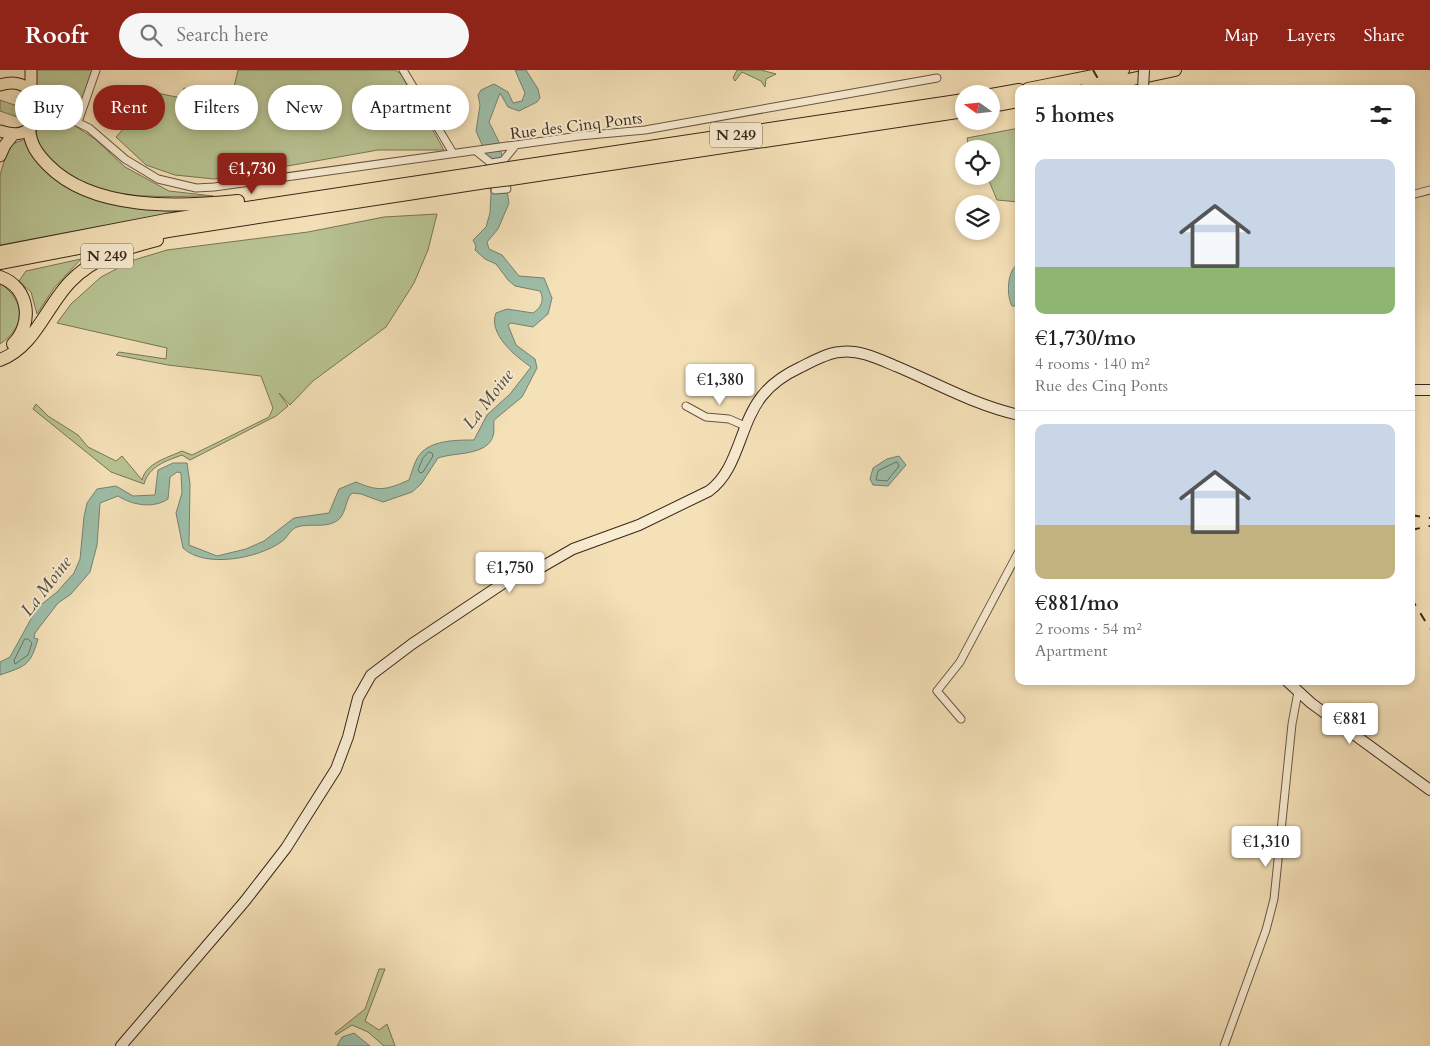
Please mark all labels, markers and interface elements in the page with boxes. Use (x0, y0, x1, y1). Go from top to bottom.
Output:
search box (119, 13, 469, 58)
text: Roofr (25, 19, 89, 52)
icon: search (137, 21, 165, 49)
text: Search here (177, 22, 269, 48)
text: Map (1224, 23, 1259, 48)
text: Layers (1287, 23, 1336, 48)
text: Share (1364, 23, 1405, 48)
chip: Buy (15, 85, 83, 130)
chip: Rent (93, 85, 165, 130)
chip: Filters (175, 85, 258, 130)
chip: New (268, 85, 342, 130)
chip: Apartment (352, 85, 469, 130)
north arrow (955, 85, 1000, 130)
map controls (955, 85, 1000, 240)
text: 5 homes (1035, 101, 1114, 130)
icon: filters (1367, 101, 1395, 129)
street label: Rue des Cinq Ponts (509, 107, 644, 145)
road number: N 249 (710, 122, 762, 148)
button: locate (955, 140, 1000, 185)
pin: €1,730 (211, 152, 293, 195)
text: €1,730 (229, 158, 276, 180)
icon: home (1170, 191, 1260, 281)
button: layers (955, 195, 1000, 240)
road number: N 249 (81, 244, 133, 268)
text: €1,730/mo (1035, 324, 1136, 353)
text: 4 rooms · 140 m² (1035, 353, 1150, 375)
water label: La Moine (457, 363, 520, 435)
pin: €1,380 (679, 364, 761, 406)
text: €1,380 (697, 369, 744, 391)
text: Rue des Cinq Ponts (1035, 375, 1168, 397)
icon: home (1170, 457, 1260, 547)
water label: La Moine (15, 550, 78, 622)
pin: €1,750 (469, 552, 551, 594)
text: €1,750 (487, 557, 534, 579)
text: €881/mo (1035, 589, 1119, 618)
text: 2 rooms · 54 m² (1035, 618, 1142, 640)
text: Apartment (1035, 640, 1108, 662)
pin: €881 (1320, 702, 1380, 745)
text: €881 (1333, 708, 1367, 730)
pin: €1,310 (1225, 826, 1307, 868)
text: €1,310 (1243, 831, 1290, 853)

